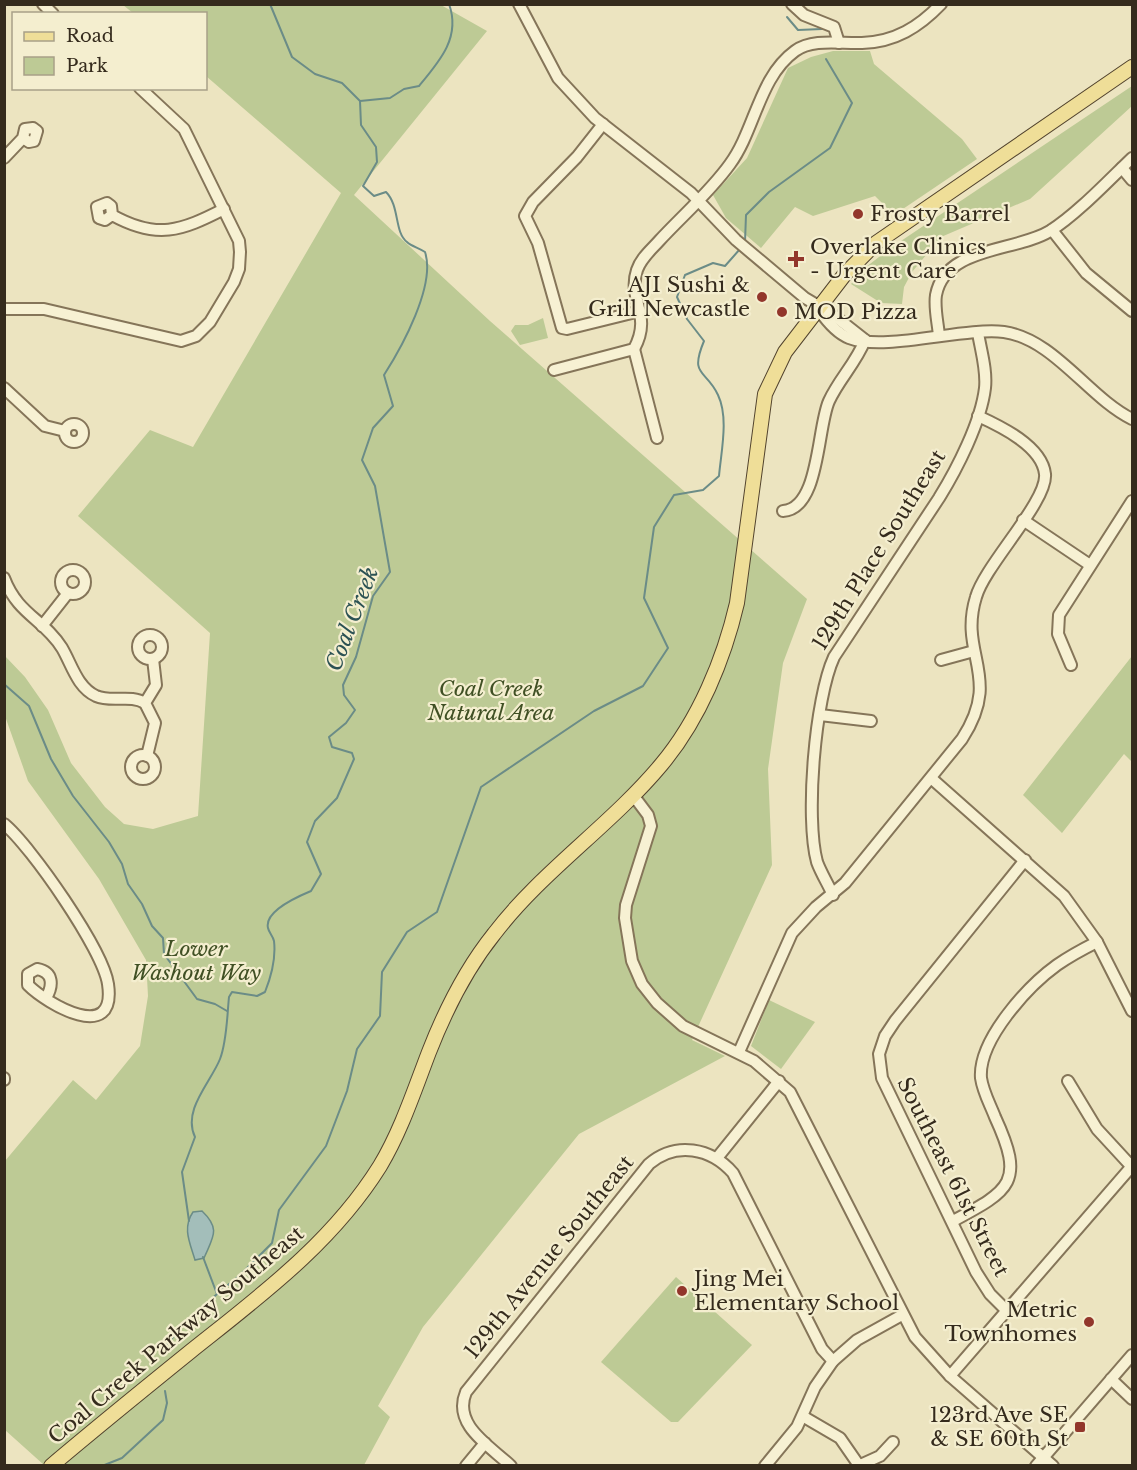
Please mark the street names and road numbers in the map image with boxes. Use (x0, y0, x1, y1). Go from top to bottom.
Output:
street label: 129th Place Southeast (807, 445, 951, 655)
street label: Southeast 61st Street (891, 1073, 1015, 1281)
street label: 129th Avenue Southeast (459, 1150, 639, 1364)
street label: Coal Creek Parkway Southeast (43, 1220, 309, 1450)

